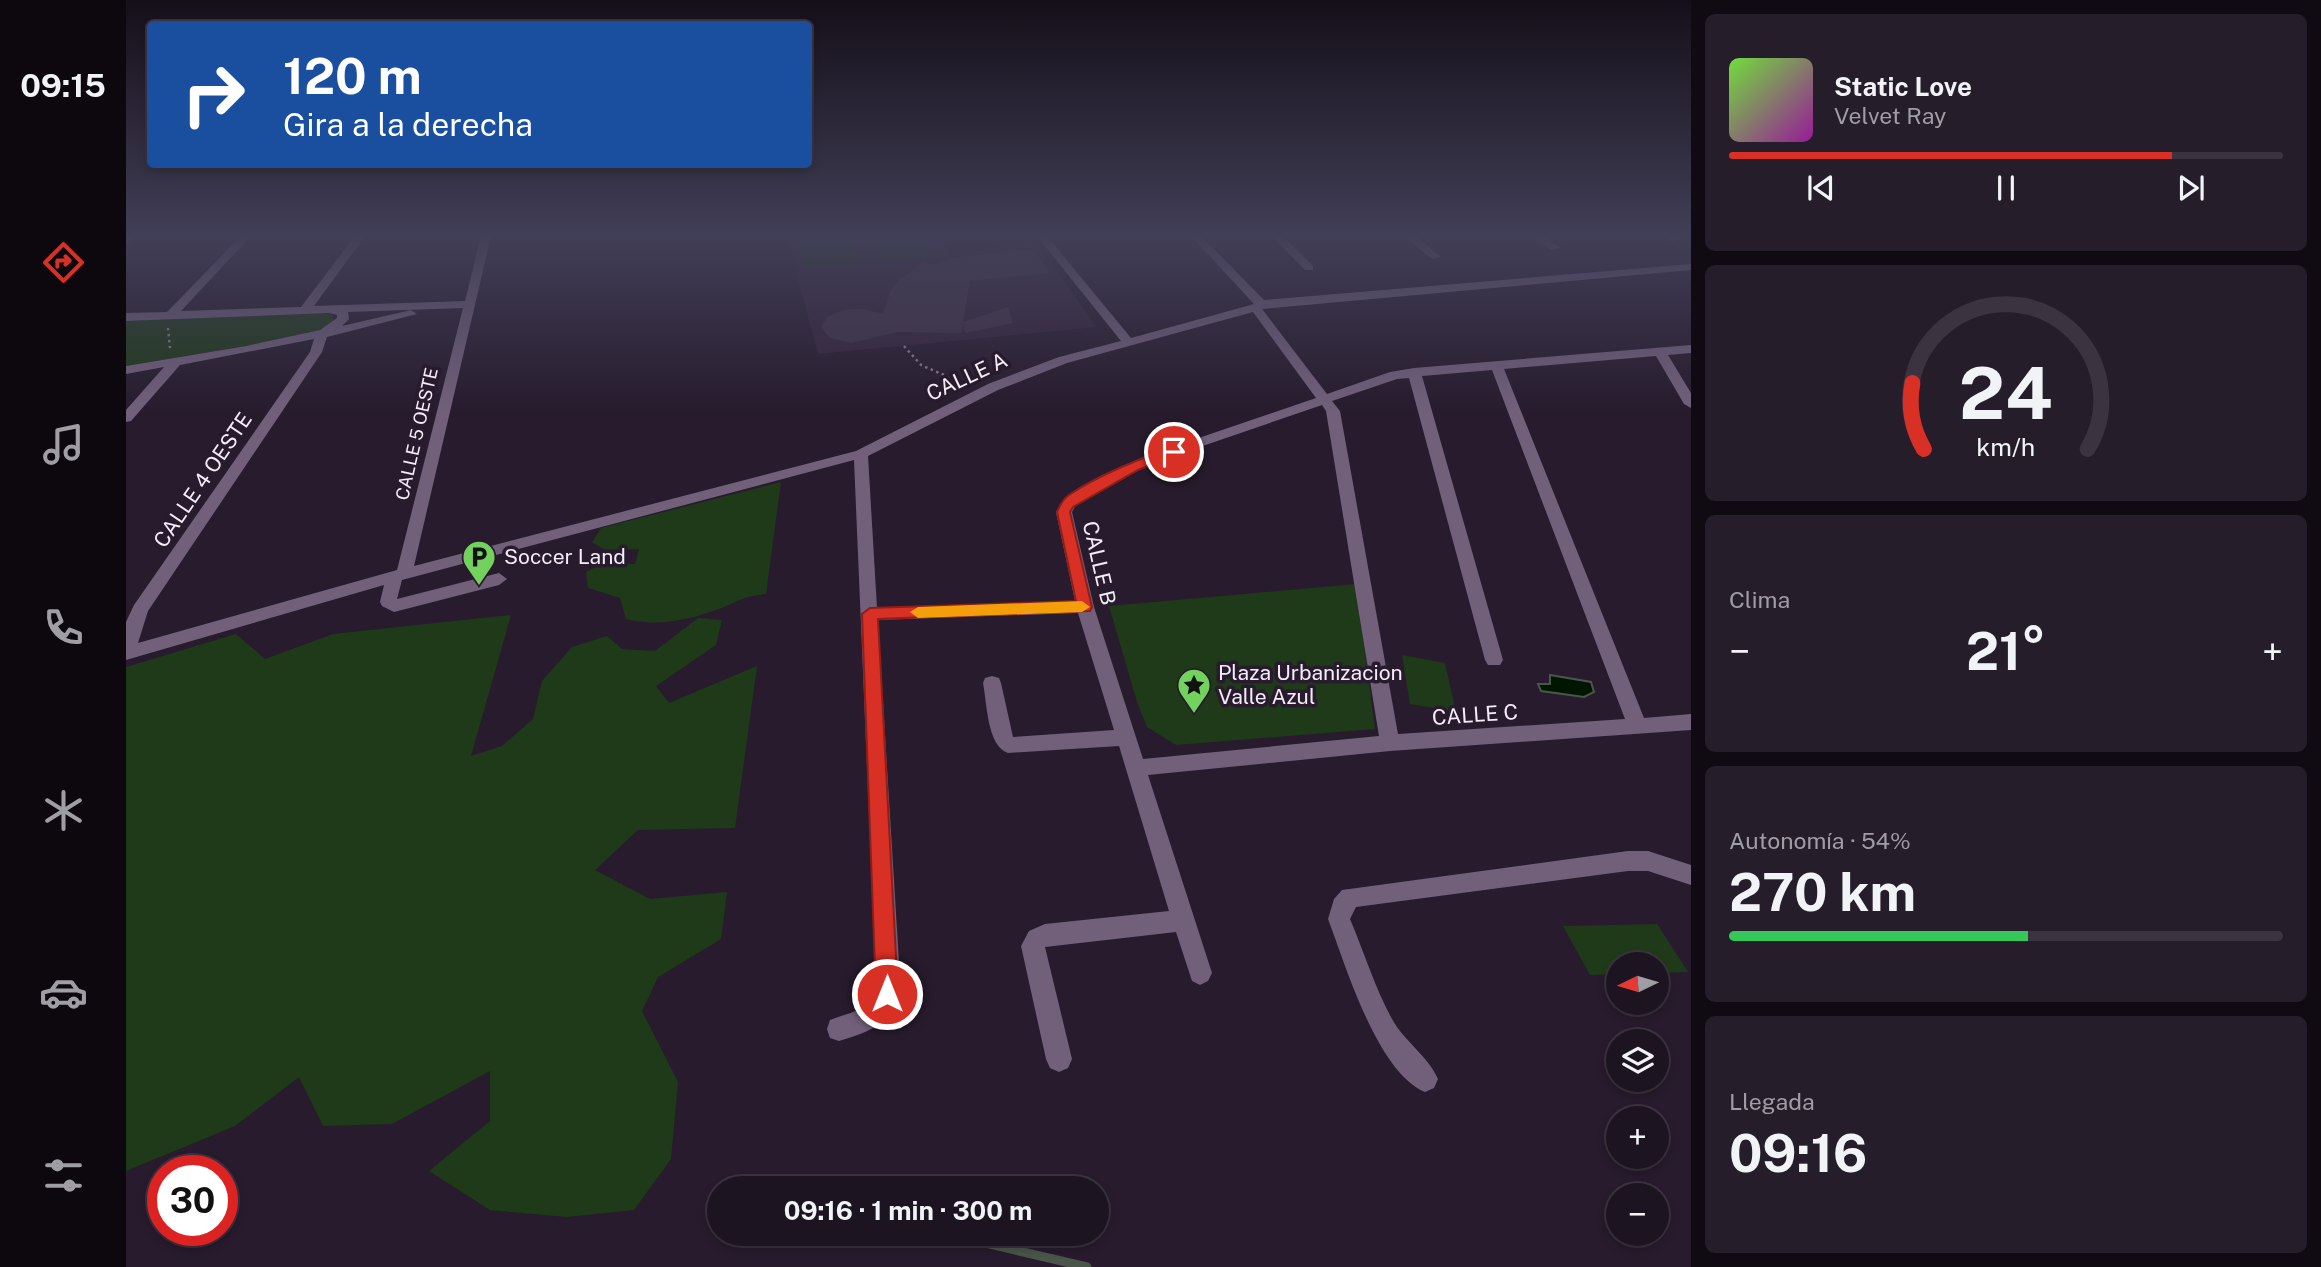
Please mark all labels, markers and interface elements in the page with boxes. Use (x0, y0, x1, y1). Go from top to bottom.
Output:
text: 120 m (283, 47, 422, 105)
icon: right (168, 49, 259, 140)
text: 09:15 (20, 67, 106, 104)
text: Static Love (1834, 71, 1972, 102)
text: Velvet Ray (1834, 102, 1946, 129)
text: Gira a la derecha (283, 106, 533, 143)
icon: previous (1802, 169, 1840, 207)
icon: pause (1987, 169, 2025, 207)
icon: next (2172, 169, 2210, 207)
icon: directions (39, 238, 88, 287)
street label: CALLE A (922, 347, 1011, 406)
text: 24 (1959, 350, 2053, 435)
street label: CALLE 5 OESTE (391, 366, 442, 502)
street label: CALLE 4 OESTE (148, 407, 257, 552)
icon: music (39, 420, 88, 469)
pin (1144, 422, 1204, 482)
text: km/h (1977, 432, 2035, 462)
icon: arrive (1155, 433, 1193, 471)
street label: CALLE B (1078, 518, 1121, 607)
parking icon: Soccer Land (460, 538, 498, 587)
place label: Soccer Land (504, 544, 626, 569)
text: Clima (1729, 586, 1790, 613)
icon: phone (39, 603, 88, 652)
text: 21° (1966, 621, 2046, 682)
text: − (1729, 629, 1750, 674)
text: + (2262, 629, 2283, 674)
place label: Plaza Urbanizacion Valle Azul (1218, 660, 1403, 709)
place icon: Plaza Urbanizacion Valle Azul (1175, 666, 1213, 715)
street label: CALLE C (1431, 699, 1519, 730)
icon: climate (39, 786, 88, 835)
text: Autonomía · 54% (1729, 827, 1911, 854)
text: 270 km (1729, 862, 1916, 923)
north arrow (1606, 952, 1670, 1015)
map controls (1606, 952, 1669, 1246)
position arrow (850, 957, 924, 1031)
icon: car (39, 968, 88, 1017)
button: layers (1606, 1029, 1669, 1092)
text: Llegada (1729, 1088, 1815, 1115)
button: + (1606, 1106, 1669, 1169)
text: 09:16 (1729, 1123, 1867, 1184)
icon: filters (39, 1151, 88, 1200)
speed limit sign: 30 (147, 1155, 238, 1246)
button: − (1606, 1183, 1669, 1246)
text: 09:16 · 1 min · 300 m (784, 1195, 1032, 1226)

